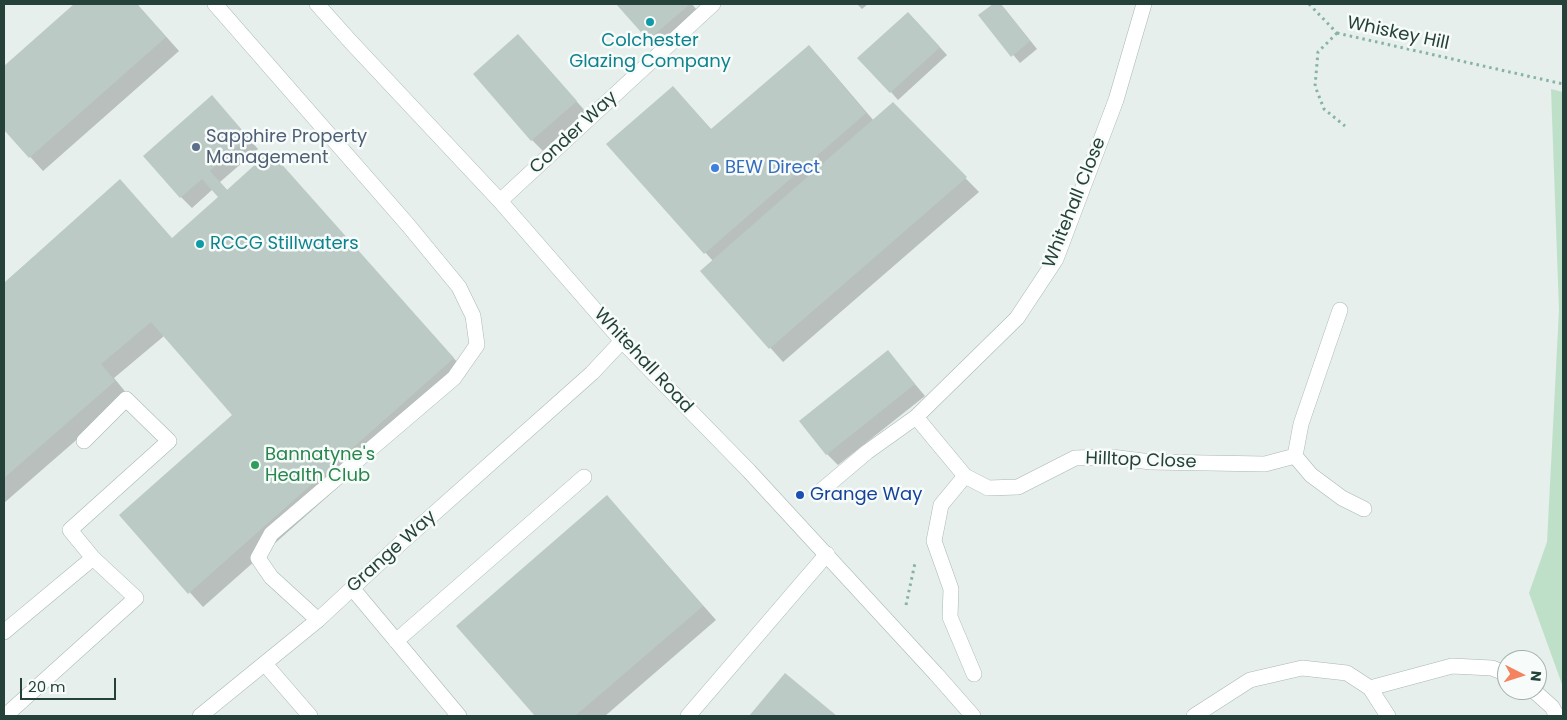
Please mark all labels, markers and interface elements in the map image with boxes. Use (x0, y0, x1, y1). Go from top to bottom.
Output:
street label: Whiskey Hill (1345, 13, 1451, 55)
marker: Colchester Glazing Company (644, 16, 656, 28)
place label: Colchester Glazing Company (569, 30, 731, 72)
street label: Conder Way (526, 87, 622, 179)
place label: Sapphire Property Management (206, 126, 367, 168)
street label: Whitehall Close (1039, 135, 1111, 271)
marker: Sapphire Property Management (190, 141, 202, 153)
place label: BEW Direct (725, 157, 820, 179)
marker: BEW Direct (709, 162, 721, 174)
place label: RCCG Stillwaters (210, 233, 359, 255)
marker: RCCG Stillwaters (194, 238, 206, 250)
street label: Whitehall Road (589, 304, 697, 418)
place label: Bannatyne's Health Club (265, 444, 375, 486)
street label: Hilltop Close (1085, 448, 1197, 474)
marker: Bannatyne's Health Club (249, 459, 261, 471)
place label: Grange Way (810, 484, 922, 506)
marker: Grange Way (794, 489, 806, 501)
street label: Grange Way (343, 506, 441, 598)
north arrow (1497, 650, 1547, 700)
scale bar (22, 668, 119, 700)
text: N (1526, 670, 1546, 682)
text: 20 m (28, 676, 66, 697)

